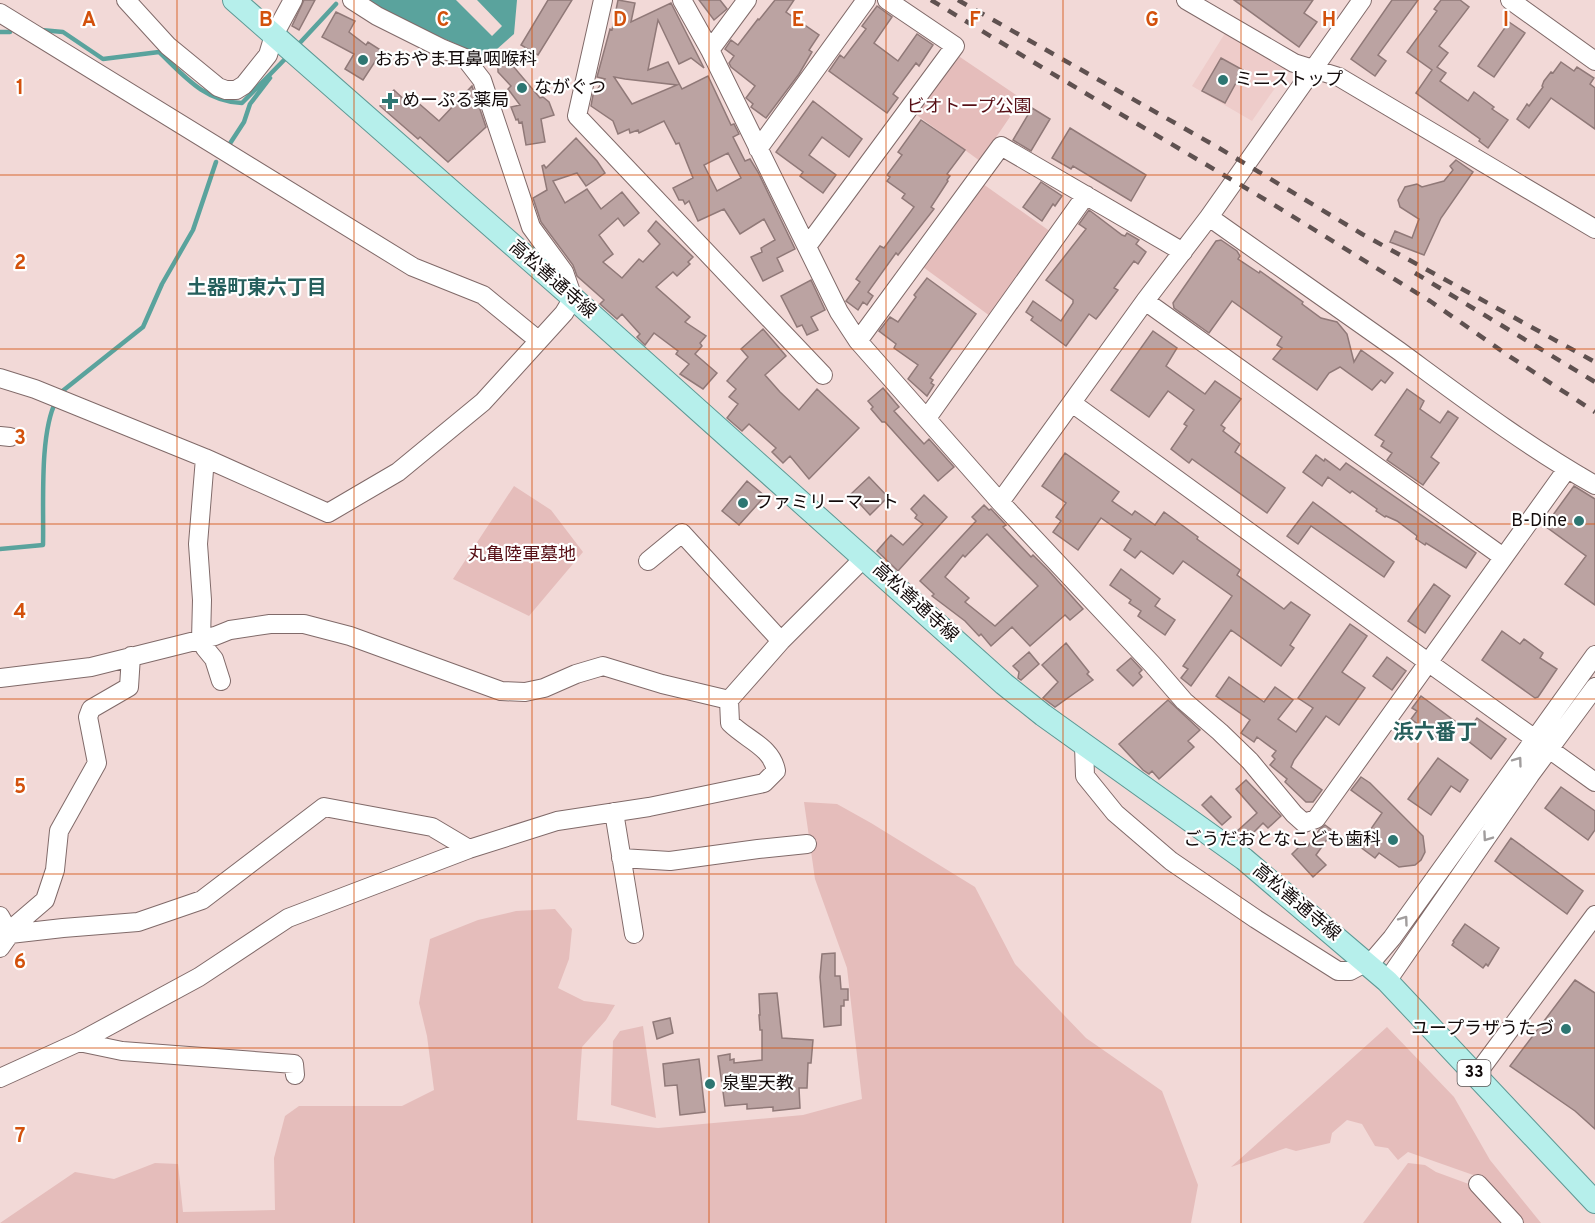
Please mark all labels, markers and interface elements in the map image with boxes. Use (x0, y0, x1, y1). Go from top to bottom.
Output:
text: A (82, 8, 96, 34)
text: B (259, 8, 273, 34)
text: C (437, 8, 449, 34)
text: D (613, 8, 627, 34)
text: E (792, 8, 804, 34)
text: F (969, 8, 981, 34)
text: G (1145, 8, 1159, 34)
text: H (1322, 8, 1336, 34)
text: I (1503, 8, 1509, 34)
place label: おおやま耳鼻咽喉科 (375, 49, 537, 72)
marker: おおやま耳鼻咽喉科 (356, 53, 370, 67)
place label: ミニストップ (1235, 69, 1343, 92)
marker: ミニストップ (1216, 73, 1230, 87)
text: 1 (16, 76, 24, 102)
place label: ながぐつ (534, 77, 606, 100)
marker: ながぐつ (515, 81, 529, 95)
place label: めーぷる薬局 (402, 90, 509, 113)
marker: めーぷる薬局 (383, 94, 397, 108)
park label: ビオトープ公園 (907, 96, 1031, 119)
street label: 高松善通寺線 (504, 236, 600, 324)
text: 2 (14, 251, 26, 277)
district label: 土器町東六丁目 (187, 276, 327, 302)
text: 3 (14, 426, 26, 452)
place label: ファミリーマート (755, 492, 899, 515)
marker: ファミリーマート (736, 496, 750, 510)
place label: B-Dine (1511, 510, 1567, 533)
marker: B-Dine (1572, 514, 1586, 528)
park label: 丸亀陸軍墓地 (468, 544, 576, 567)
street label: 高松善通寺線 (867, 558, 963, 648)
text: 4 (14, 600, 26, 626)
district label: 浜六番丁 (1393, 720, 1477, 747)
one-way arrow (1511, 757, 1522, 768)
text: 5 (14, 775, 26, 801)
place label: ごうだおとなこども歯科 (1184, 829, 1381, 852)
one-way arrow (1483, 830, 1494, 841)
marker: ごうだおとなこども歯科 (1386, 833, 1400, 847)
street label: 高松善通寺線 (1247, 859, 1345, 947)
one-way arrow (1397, 915, 1408, 926)
text: 6 (14, 950, 26, 976)
place label: ユープラザうたづ (1411, 1018, 1554, 1041)
marker: ユープラザうたづ (1559, 1022, 1573, 1036)
road number: 33 (1458, 1060, 1490, 1086)
place label: 泉聖天教 (722, 1073, 794, 1096)
marker: 泉聖天教 (703, 1077, 717, 1091)
text: 7 (15, 1124, 25, 1150)

